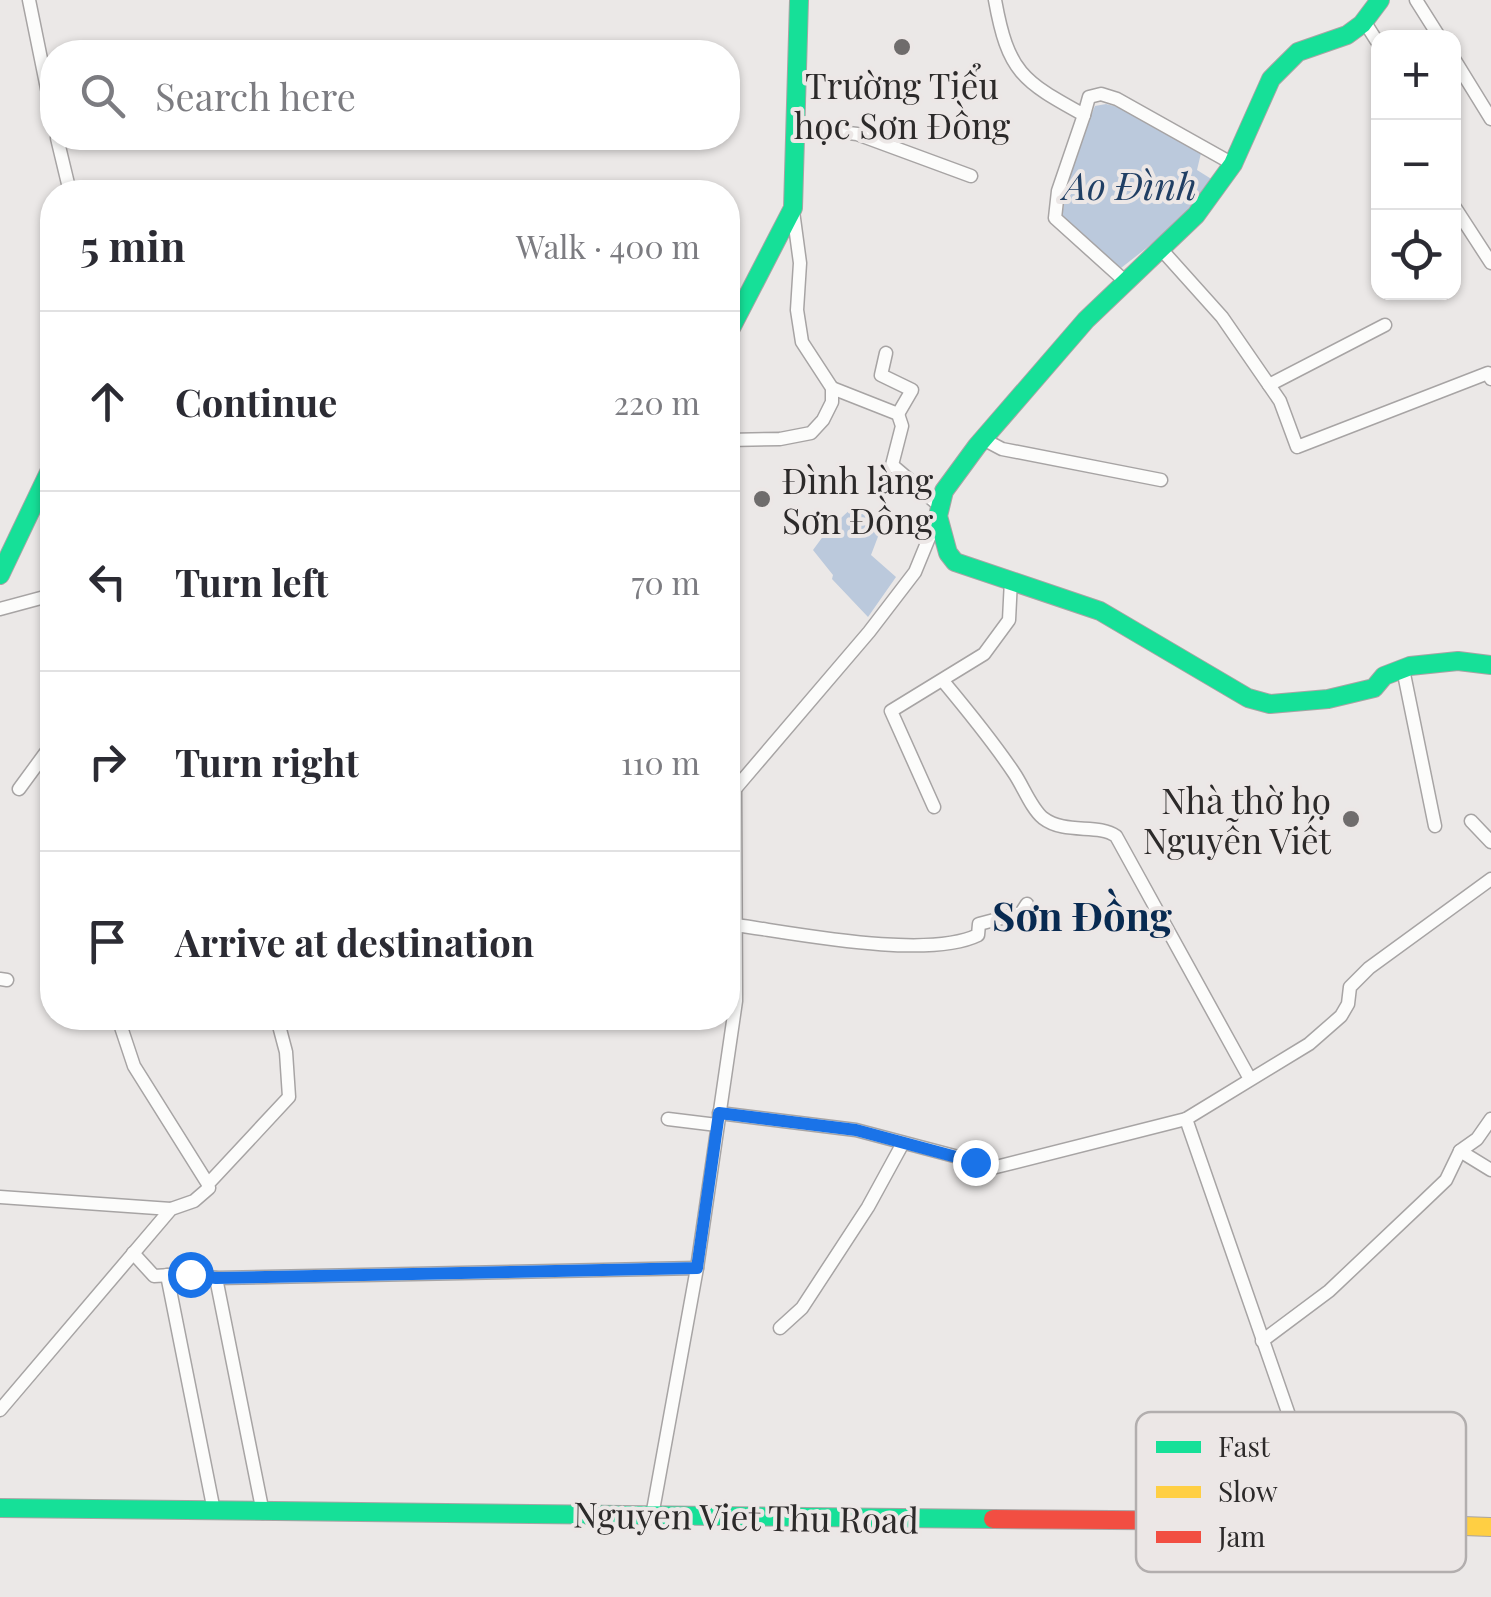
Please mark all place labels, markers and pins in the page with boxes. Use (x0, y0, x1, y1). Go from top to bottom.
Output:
marker: Trường Tiểu học Sơn Đồng (891, 36, 913, 58)
place label: Trường Tiểu học Sơn Đồng (794, 61, 1011, 148)
place label: Đình làng Sơn Đồng (782, 456, 934, 543)
marker: Đình làng Sơn Đồng (751, 488, 773, 510)
place label: Nhà thờ họ Nguyễn Viết (1143, 776, 1332, 863)
marker: Nhà thờ họ Nguyễn Viết (1340, 808, 1362, 830)

